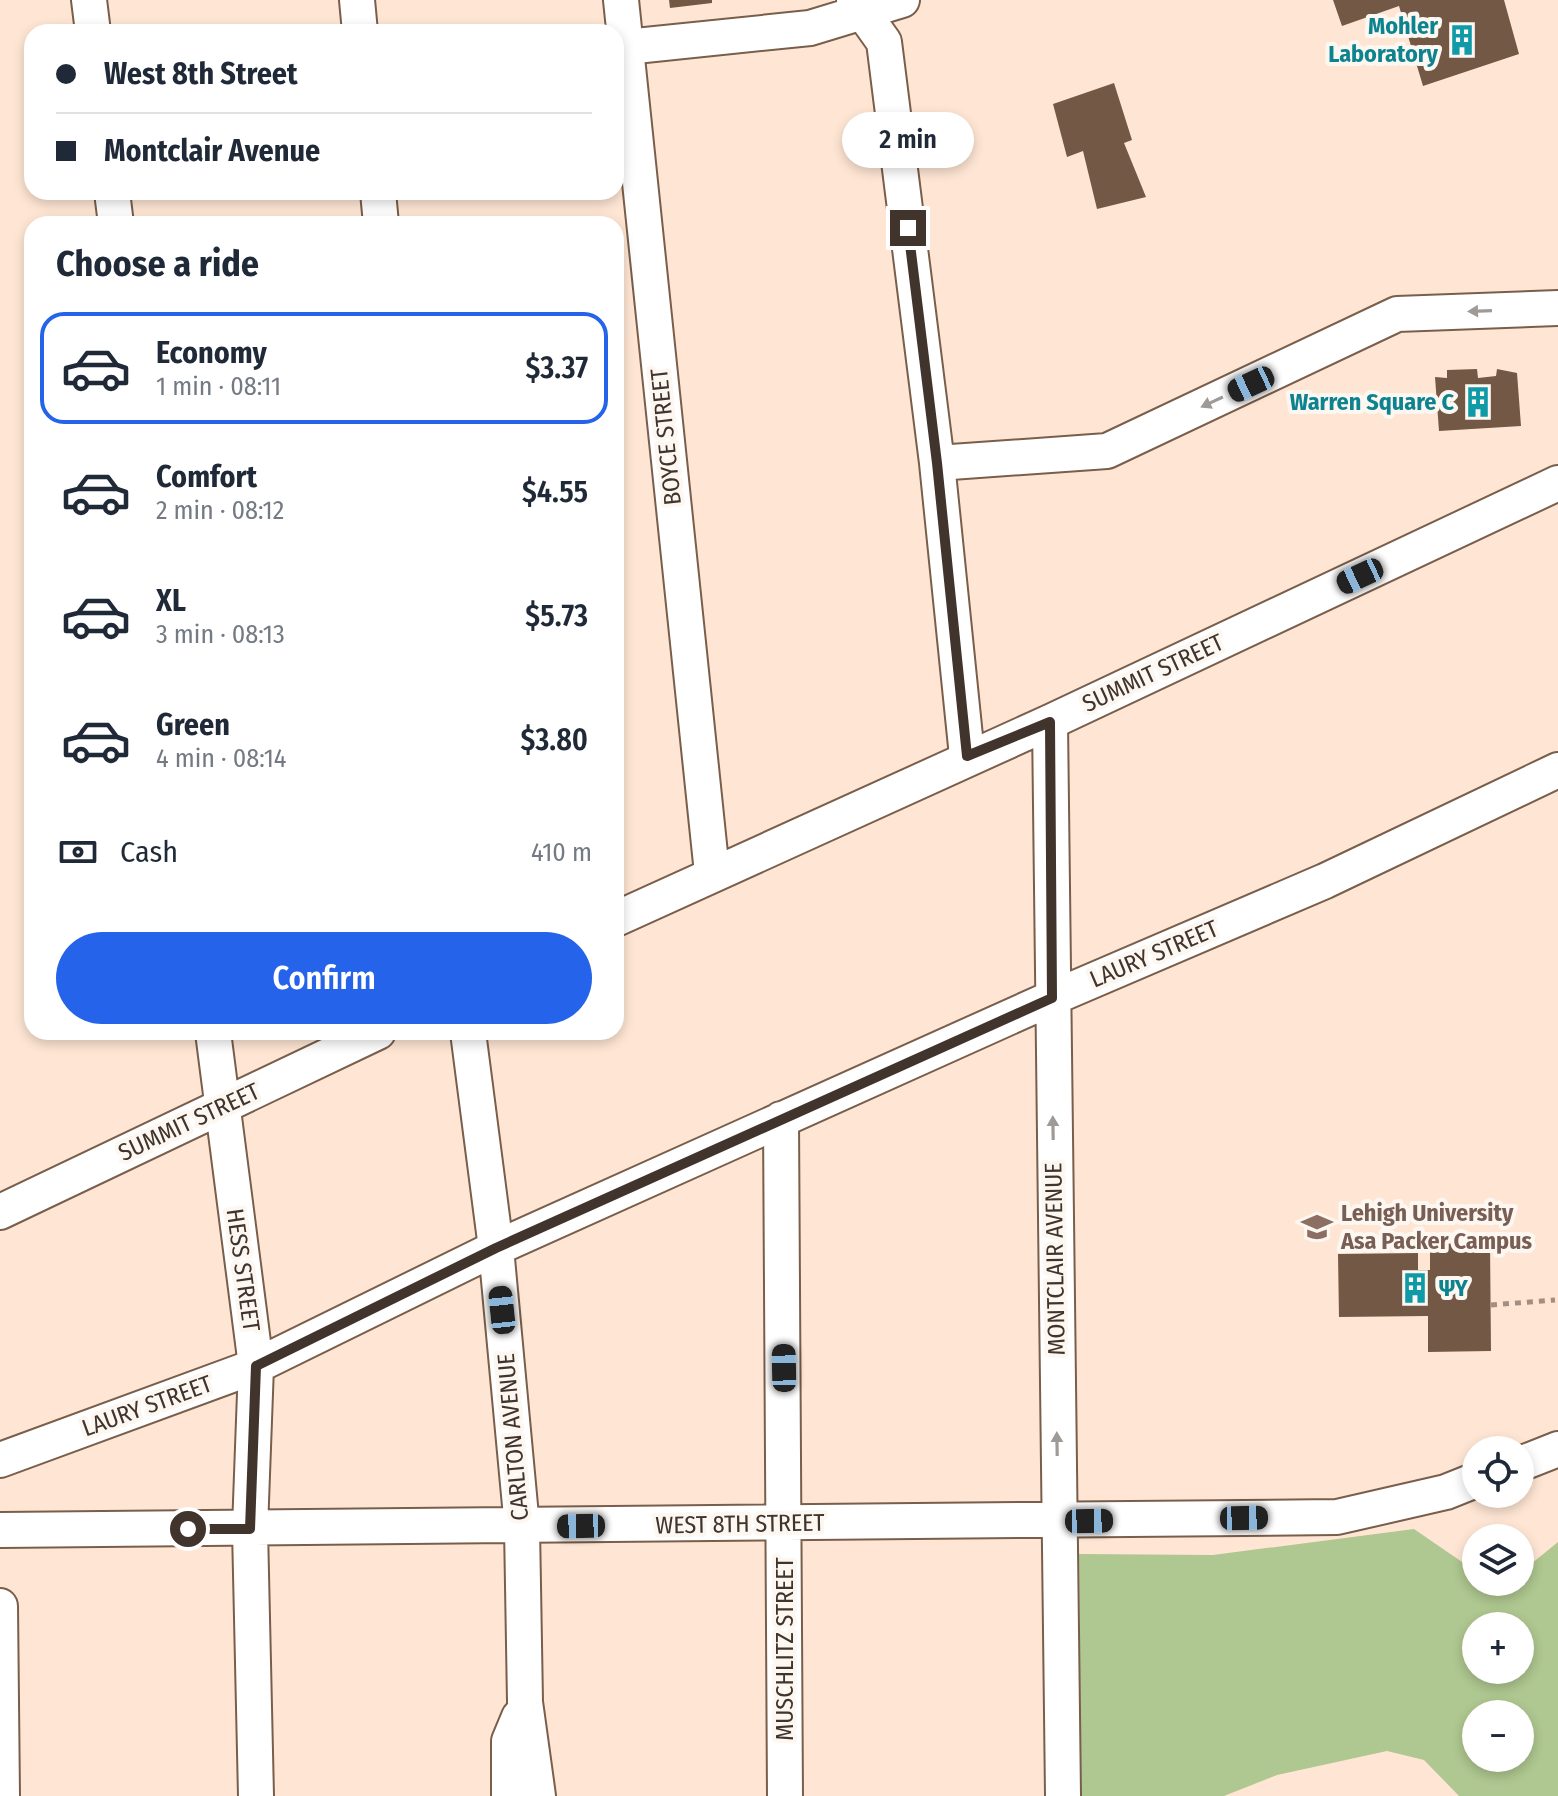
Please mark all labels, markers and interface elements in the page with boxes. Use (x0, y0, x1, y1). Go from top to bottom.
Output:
place label: Mohler Laboratory (1328, 12, 1439, 68)
building icon: Mohler Laboratory (1445, 23, 1479, 57)
text: West 8th Street (104, 56, 298, 92)
callout: 2 min (842, 112, 974, 168)
text: 2 min (879, 124, 937, 155)
text: Montclair Avenue (104, 133, 320, 169)
route end (890, 210, 926, 246)
text: Choose a ride (56, 242, 259, 286)
one-way arrow (1467, 304, 1492, 317)
icon: car (60, 332, 132, 404)
text: Economy (156, 335, 267, 371)
text: $3.37 (525, 350, 588, 386)
car (1224, 363, 1278, 405)
street label: BOYCE STREET (645, 367, 687, 507)
text: 1 min · 08:11 (156, 371, 281, 402)
building icon: Warren Square C (1461, 385, 1495, 419)
place label: Warren Square C (1290, 388, 1454, 416)
one-way arrow (1200, 395, 1223, 409)
icon: car (60, 456, 132, 528)
text: Comfort (156, 459, 257, 495)
text: $4.55 (522, 474, 588, 510)
text: 2 min · 08:12 (156, 495, 284, 526)
car (1333, 555, 1387, 597)
icon: car (60, 580, 132, 652)
text: XL (156, 583, 186, 619)
text: $5.73 (525, 598, 588, 634)
text: 3 min · 08:13 (156, 619, 285, 650)
street label: SUMMIT STREET (1078, 628, 1228, 718)
icon: car (60, 704, 132, 776)
text: Green (156, 707, 230, 743)
text: $3.80 (521, 722, 588, 758)
text: 4 min · 08:14 (156, 743, 286, 774)
icon: cash (56, 830, 100, 874)
text: Cash (120, 834, 178, 870)
text: 410 m (531, 837, 592, 868)
street label: LAURY STREET (1086, 914, 1222, 994)
button: Confirm (56, 932, 592, 1024)
street label: SUMMIT STREET (114, 1077, 264, 1167)
one-way arrow (1047, 1115, 1060, 1140)
street label: MONTCLAIR AVENUE (1039, 1162, 1071, 1356)
place label: Lehigh University Asa Packer Campus (1340, 1199, 1533, 1255)
street label: HESS STREET (221, 1207, 265, 1333)
school or university icon: Lehigh University Asa Packer Campus (1300, 1210, 1334, 1244)
building icon: ΨΥ (1398, 1271, 1432, 1305)
place label: ΨΥ (1439, 1274, 1469, 1302)
car (488, 1285, 516, 1335)
car (772, 1344, 796, 1392)
street label: CARLTON AVENUE (492, 1352, 534, 1522)
street label: LAURY STREET (78, 1370, 216, 1442)
one-way arrow (1051, 1431, 1063, 1456)
map controls (1462, 1436, 1534, 1772)
button: locate (1462, 1436, 1534, 1508)
car (1220, 1506, 1268, 1530)
street label: WEST 8TH STREET (655, 1509, 825, 1539)
car (1065, 1509, 1113, 1533)
route start (170, 1511, 206, 1547)
car (557, 1514, 605, 1538)
button: layers (1462, 1524, 1534, 1596)
street label: MUSCHLITZ STREET (771, 1557, 799, 1741)
button: + (1462, 1612, 1534, 1684)
button: − (1462, 1700, 1534, 1772)

